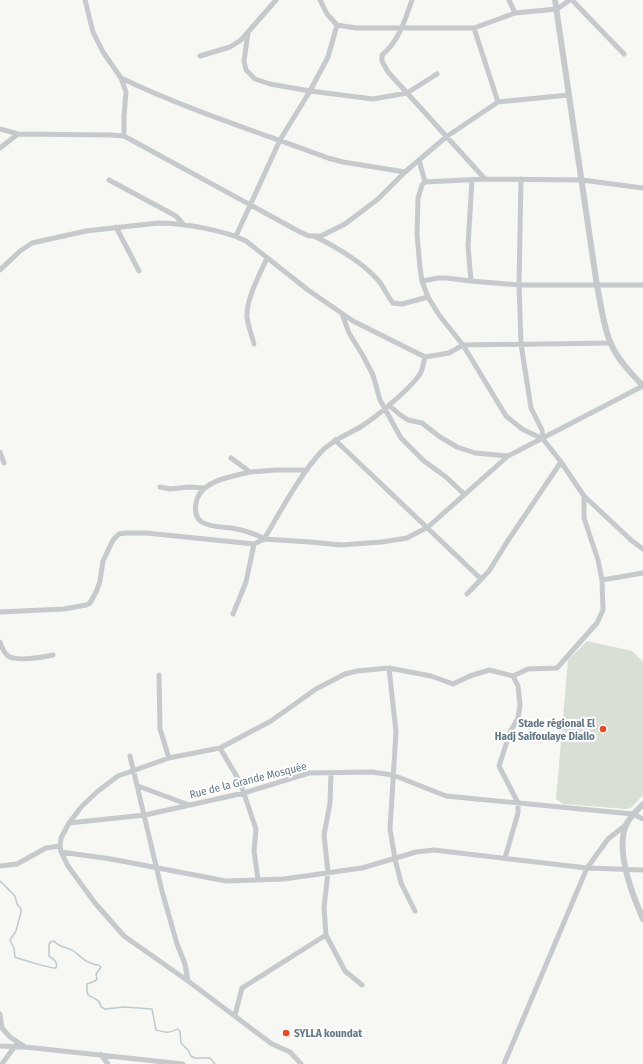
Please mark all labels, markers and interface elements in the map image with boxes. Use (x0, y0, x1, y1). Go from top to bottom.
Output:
place label: Stade régional El Hadj Saifoulaye Diallo (495, 717, 596, 743)
marker: Stade régional El Hadj Saifoulaye Diallo (598, 724, 608, 734)
street label: Rue de la Grande Mosquée (188, 760, 308, 801)
place label: SYLLA koundat (294, 1027, 362, 1040)
marker: SYLLA koundat (281, 1028, 291, 1038)

